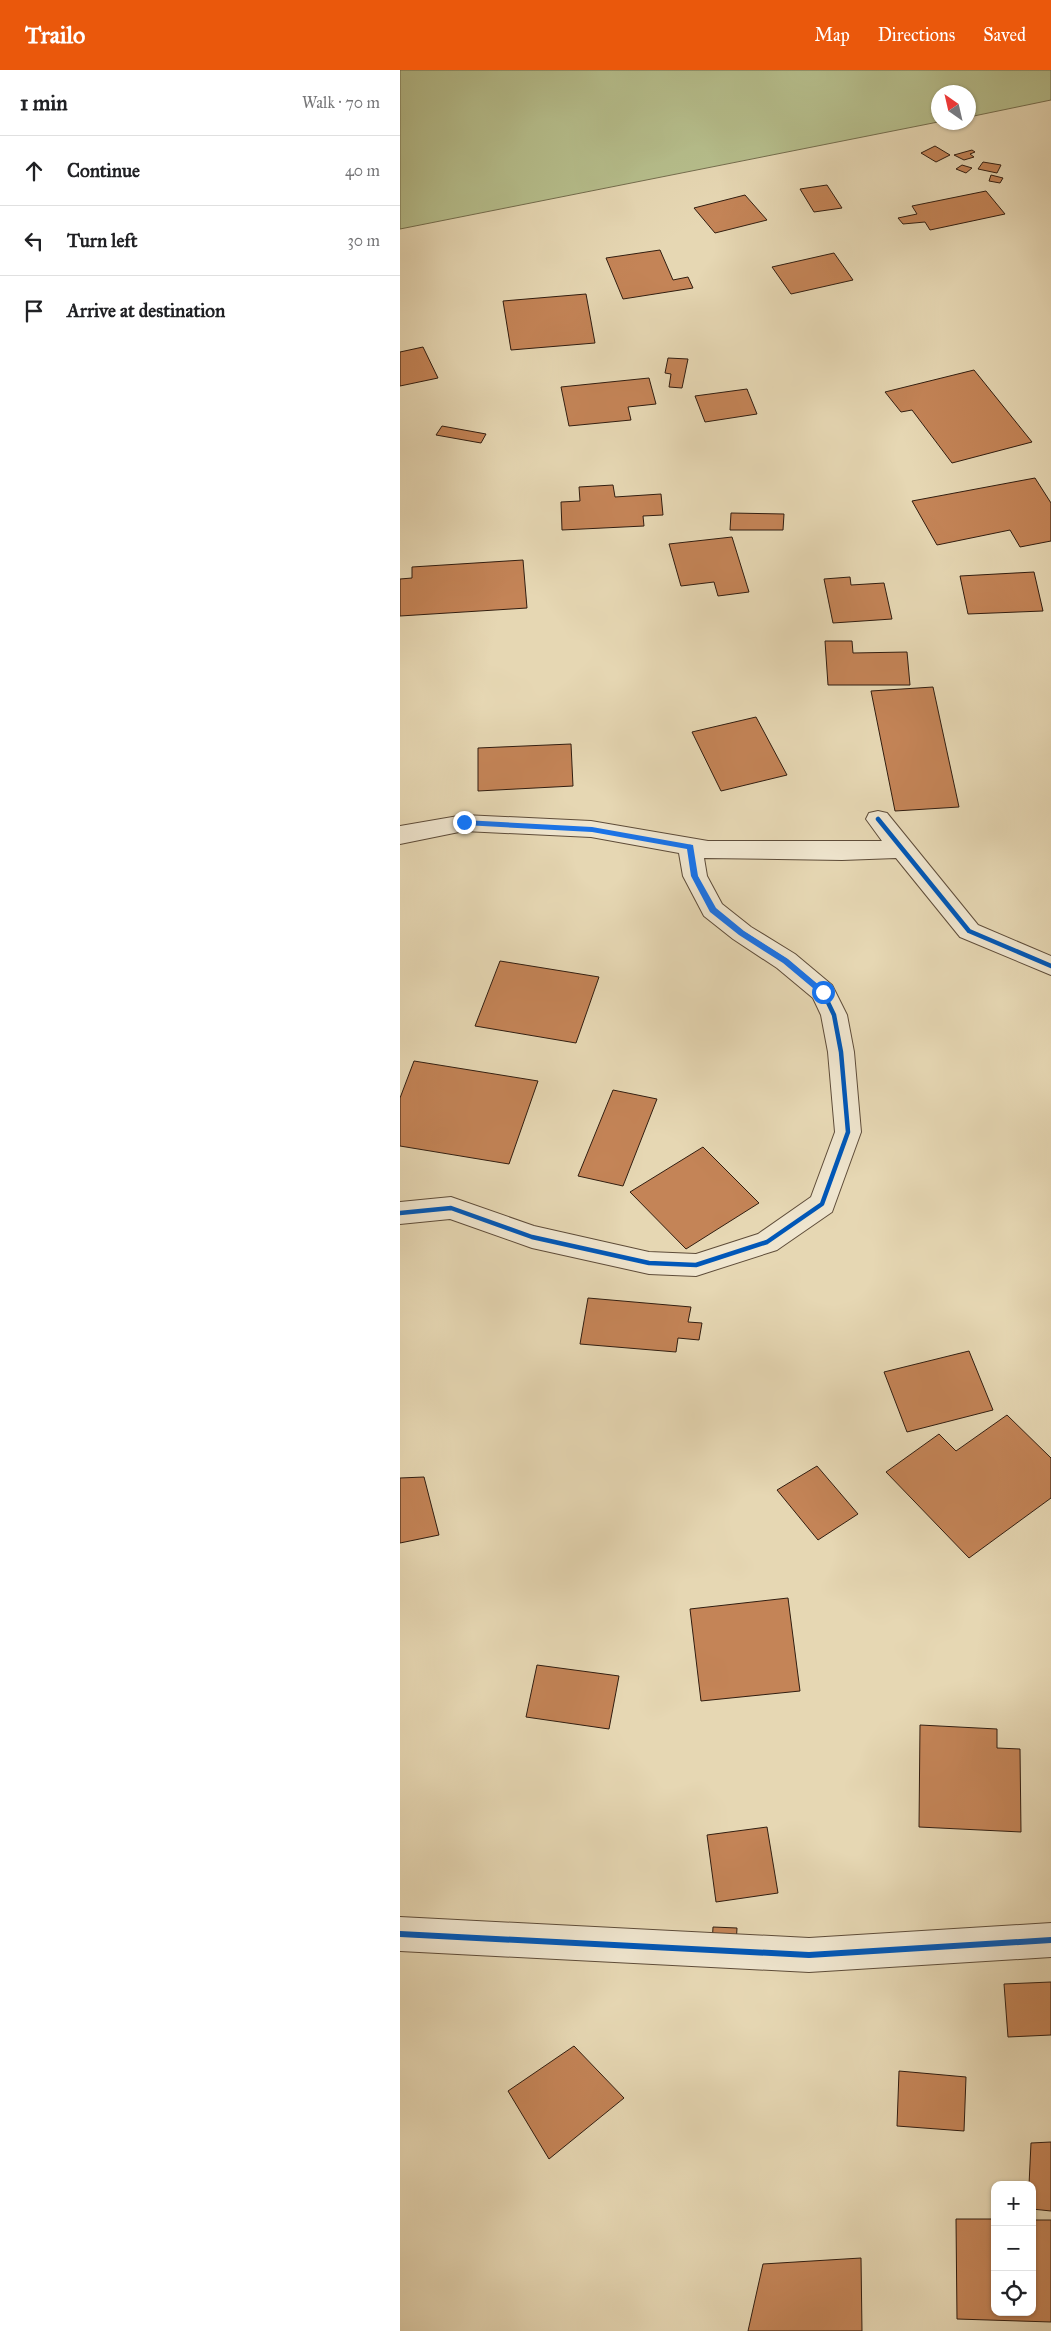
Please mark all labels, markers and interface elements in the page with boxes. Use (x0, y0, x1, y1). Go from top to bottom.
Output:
text: Trailo (25, 20, 85, 50)
text: Map (814, 24, 850, 46)
text: Directions (878, 24, 955, 46)
text: Saved (983, 24, 1026, 46)
north arrow (931, 85, 976, 130)
text: 1 min (20, 90, 68, 116)
text: Walk · 70 m (302, 93, 380, 112)
icon: ahead (20, 157, 48, 185)
text: Continue (67, 159, 140, 182)
text: 40 m (345, 161, 380, 180)
icon: left (20, 227, 48, 255)
text: Turn left (67, 229, 137, 252)
text: 30 m (347, 231, 380, 250)
icon: arrive (20, 297, 48, 325)
text: Arrive at destination (67, 299, 225, 322)
route end (453, 811, 476, 834)
route start (812, 981, 835, 1004)
map controls (991, 2181, 1036, 2316)
button: + (991, 2181, 1036, 2226)
button: − (991, 2226, 1036, 2271)
button: locate (991, 2271, 1036, 2316)

